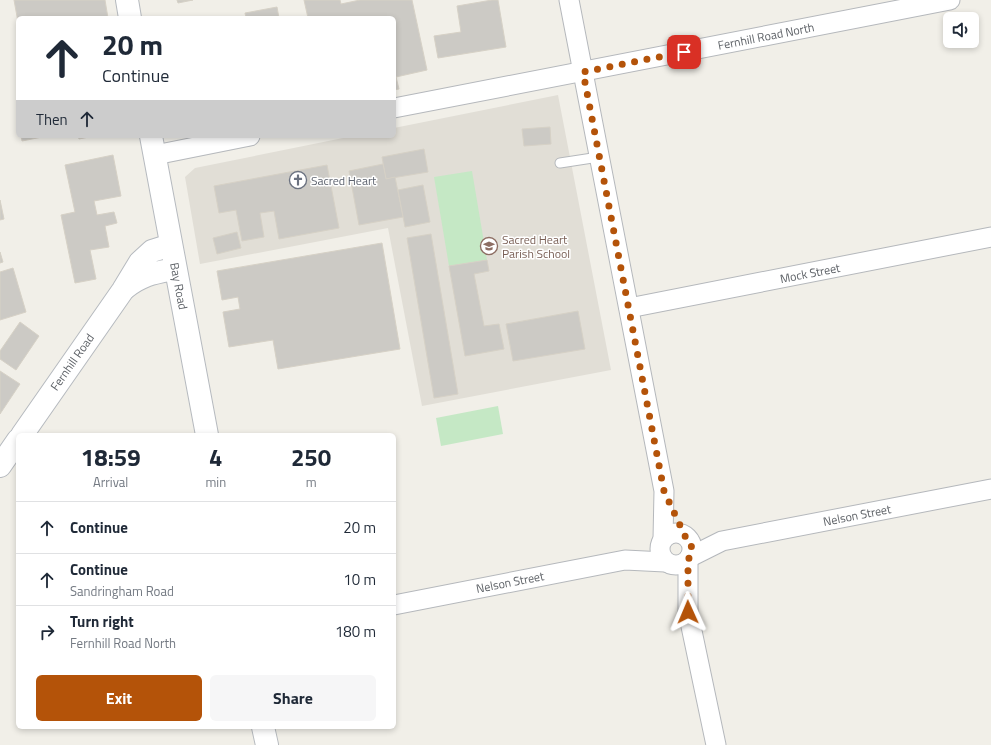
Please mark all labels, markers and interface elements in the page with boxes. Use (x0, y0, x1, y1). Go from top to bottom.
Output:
map controls (943, 12, 979, 48)
button: sound (943, 12, 979, 48)
street label: Fernhill Road North (716, 17, 816, 55)
text: 20 m (102, 23, 163, 66)
icon: ahead (36, 32, 88, 84)
pin (667, 35, 701, 69)
icon: arrive (673, 41, 695, 63)
text: Continue (102, 62, 169, 89)
text: Then (36, 108, 68, 131)
icon: ahead (76, 108, 98, 130)
church icon: Sacred Heart (288, 170, 308, 190)
place label: Sacred Heart (311, 171, 377, 190)
place label: Sacred Heart Parish School (502, 230, 570, 263)
school or university icon: Sacred Heart Parish School (479, 236, 499, 256)
street label: Mock Street (778, 258, 842, 288)
street label: Bay Road (165, 261, 193, 311)
street label: Fernhill Road (45, 330, 99, 394)
text: 18:59 (81, 439, 141, 475)
text: 4 (209, 439, 223, 475)
text: 250 (291, 439, 331, 475)
text: Arrival (93, 472, 128, 492)
text: min (205, 472, 226, 492)
text: m (306, 472, 317, 492)
street label: Nelson Street (821, 499, 893, 531)
text: Continue (70, 516, 128, 539)
text: 20 m (343, 516, 376, 539)
icon: ahead (36, 517, 58, 539)
text: Continue (70, 558, 128, 581)
street label: Nelson Street (474, 566, 546, 598)
text: 10 m (343, 568, 376, 591)
icon: ahead (36, 569, 58, 591)
text: Sandringham Road (70, 581, 174, 601)
position arrow (667, 591, 709, 633)
text: Turn right (70, 610, 134, 633)
text: 180 m (335, 620, 376, 643)
icon: right (36, 621, 58, 643)
text: Fernhill Road North (70, 633, 176, 653)
button: Exit (36, 675, 202, 721)
button: Share (210, 675, 376, 721)

